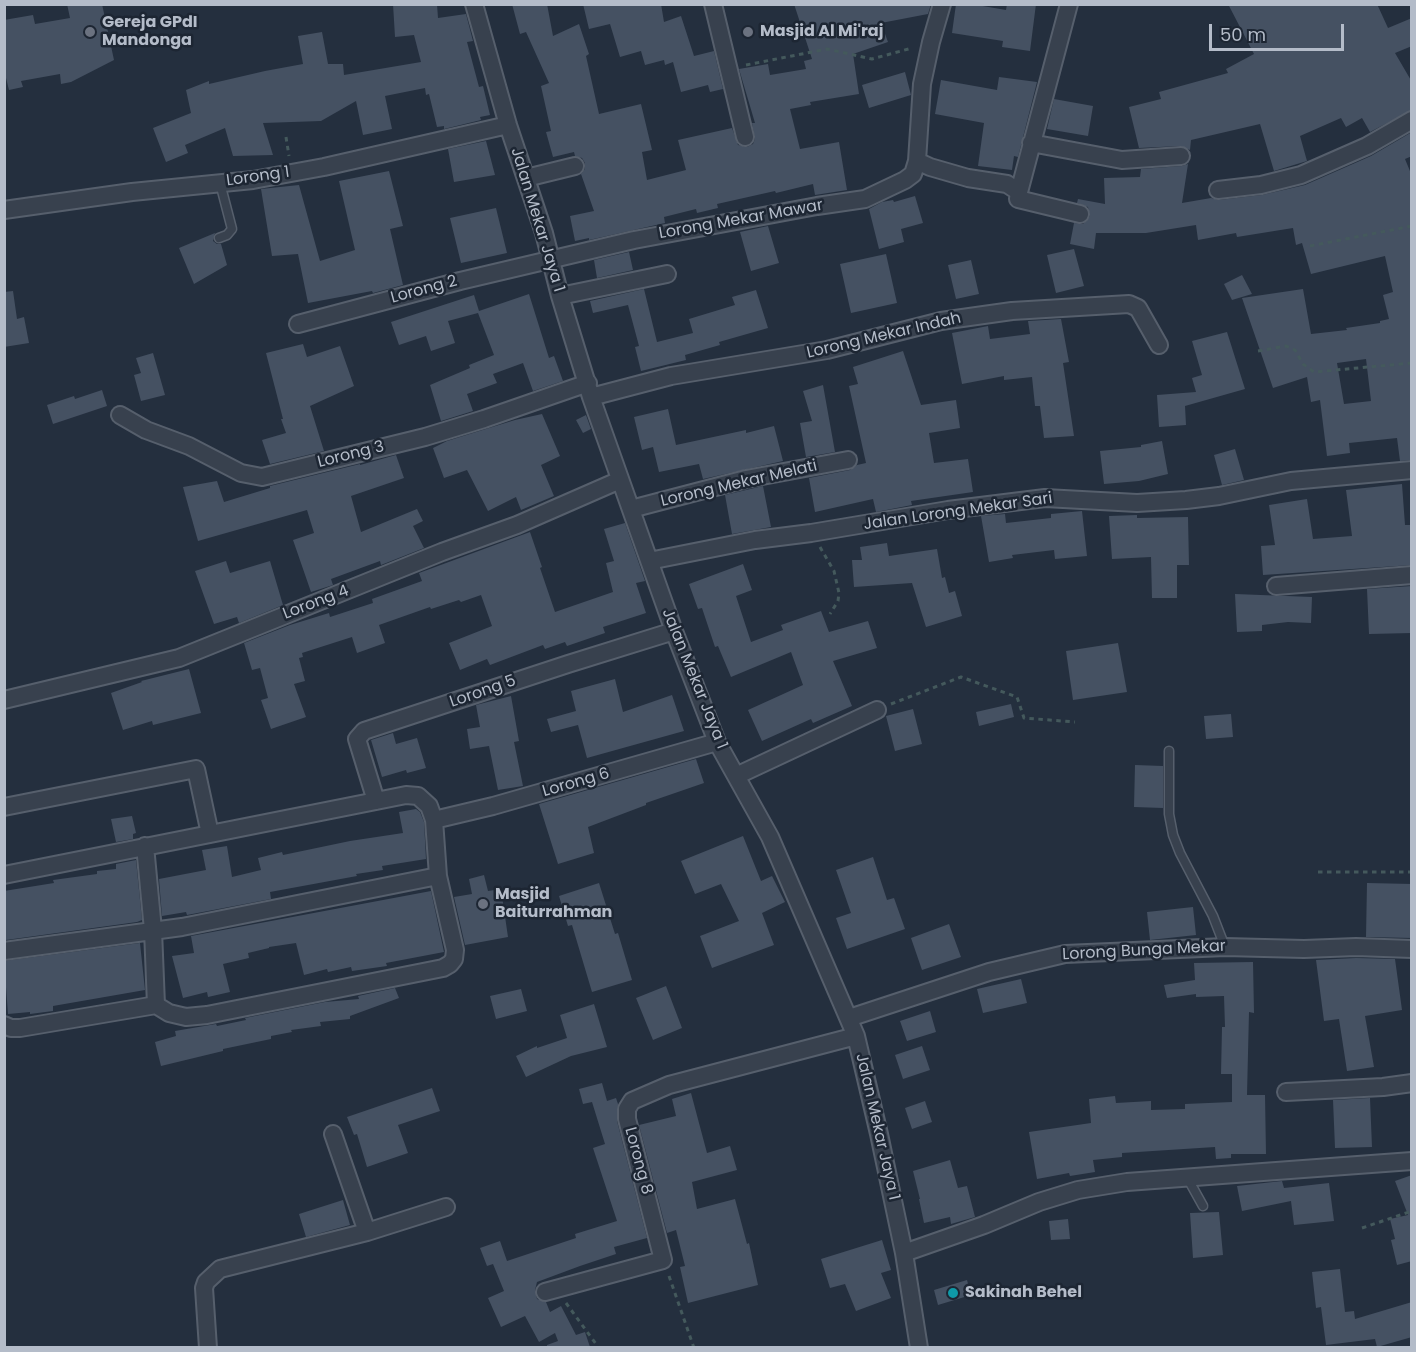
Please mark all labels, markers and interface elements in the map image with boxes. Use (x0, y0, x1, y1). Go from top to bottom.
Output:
scale bar (1212, 12, 1347, 50)
place label: Gereja GPdI Mandonga (102, 13, 197, 51)
place label: Masjid Al Mi'raj (760, 22, 883, 42)
text: 50 m (1220, 22, 1266, 47)
marker: Gereja GPdI Mandonga (83, 25, 97, 39)
marker: Masjid Al Mi'raj (741, 25, 755, 39)
street label: Jalan Mekar Jaya 1 (506, 145, 568, 295)
street label: Lorong 1 (225, 163, 291, 191)
street label: Lorong Mekar Mawar (658, 196, 824, 244)
street label: Lorong 2 (389, 272, 459, 308)
street label: Lorong Mekar Indah (805, 309, 963, 363)
street label: Lorong 3 (316, 437, 386, 473)
street label: Lorong Mekar Melati (659, 457, 819, 511)
street label: Jalan Lorong Mekar Sari (862, 489, 1054, 535)
street label: Lorong 4 (280, 582, 352, 624)
street label: Jalan Mekar Jaya 1 (657, 606, 731, 752)
street label: Lorong 5 (447, 672, 519, 712)
street label: Lorong 6 (540, 764, 612, 802)
place label: Masjid Baiturrahman (495, 885, 612, 923)
marker: Masjid Baiturrahman (476, 897, 490, 911)
street label: Lorong Bunga Mekar (1062, 937, 1226, 965)
street label: Jalan Mekar Jaya 1 (851, 1052, 903, 1202)
street label: Lorong 8 (620, 1125, 656, 1197)
place label: Sakinah Behel (965, 1283, 1082, 1303)
marker: Sakinah Behel (946, 1286, 960, 1300)

